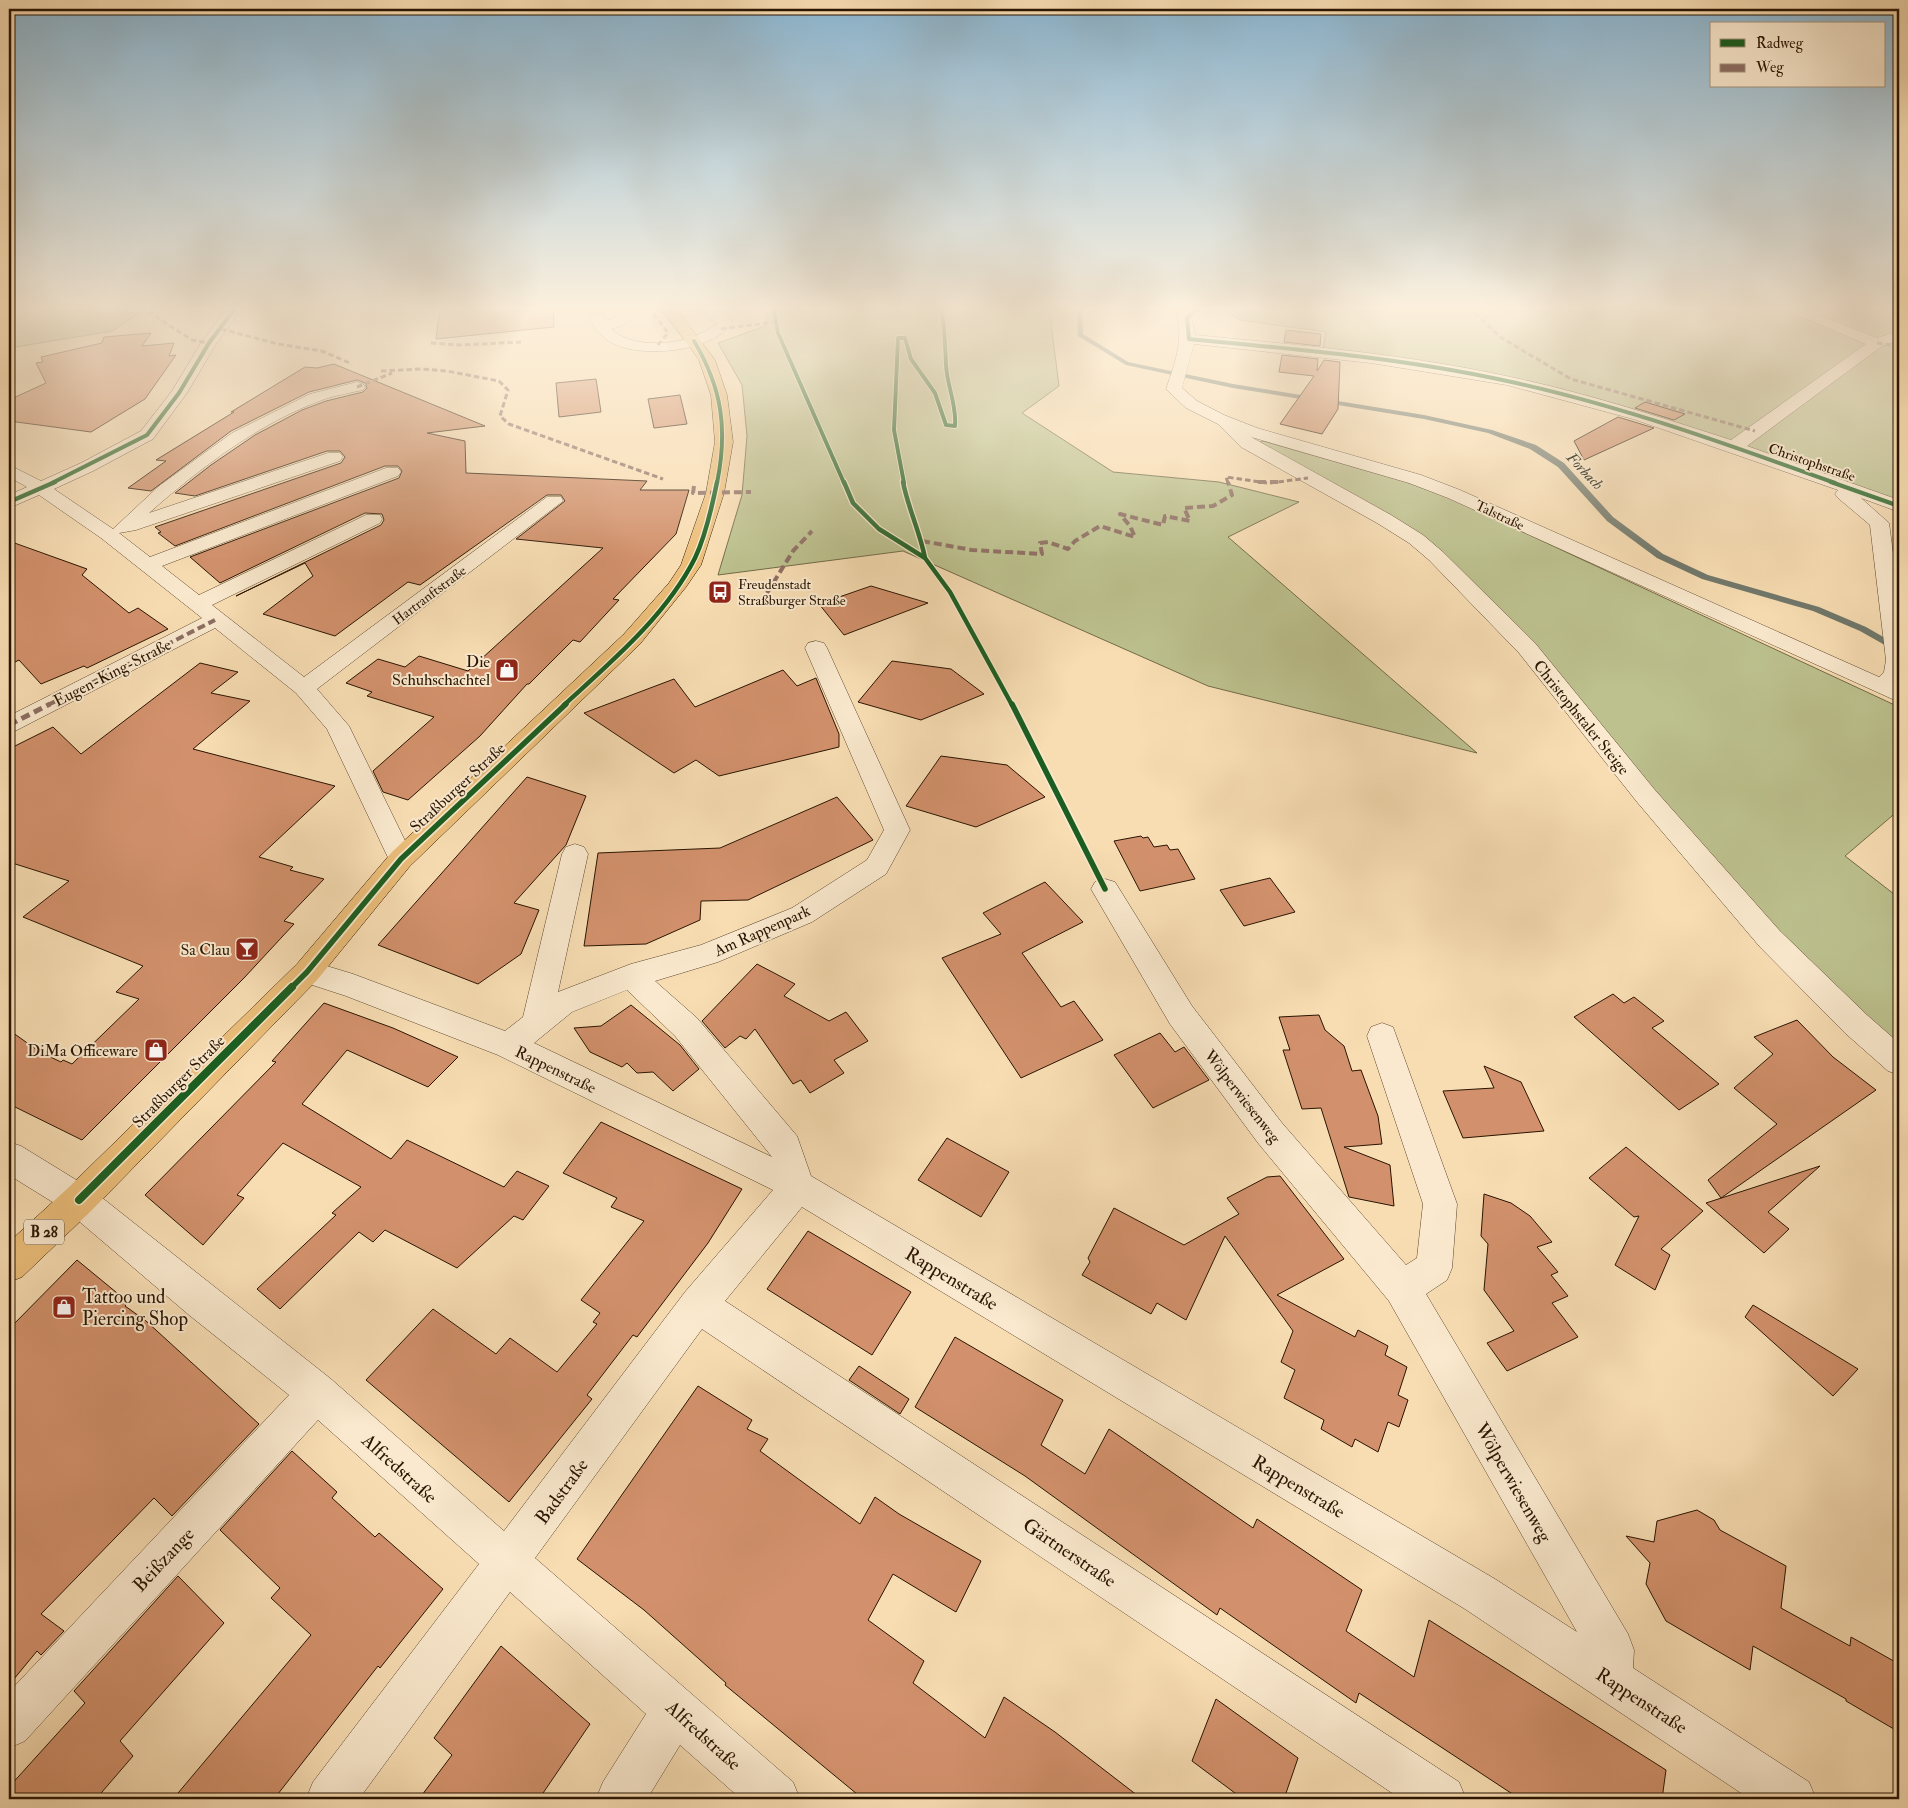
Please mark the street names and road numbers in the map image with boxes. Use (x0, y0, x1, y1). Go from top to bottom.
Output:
street label: Christophstraße (1766, 440, 1858, 486)
street label: Talstraße (1473, 497, 1527, 534)
street label: Hartranftstraße (389, 562, 470, 629)
street label: Eugen-King-Straße (50, 634, 175, 711)
street label: Christophstaler Steige (1528, 656, 1634, 780)
street label: Straßburger Straße (406, 738, 510, 837)
street label: Am Rappenpark (710, 901, 814, 962)
street label: Straßburger Straße (128, 1031, 230, 1132)
street label: Rappenstraße (511, 1042, 600, 1099)
street label: Wölperwiesenweg (1198, 1045, 1286, 1149)
road number: B 28 (24, 1220, 64, 1244)
street label: Rappenstraße (900, 1242, 1002, 1317)
street label: Wölperwiesenweg (1468, 1418, 1557, 1548)
street label: Alfredstraße (356, 1428, 442, 1509)
street label: Rappenstraße (1247, 1450, 1349, 1525)
street label: Badstraße (530, 1454, 594, 1529)
street label: Gärtnerstraße (1018, 1513, 1121, 1593)
street label: Beißzange (128, 1522, 200, 1597)
street label: Rappenstraße (1591, 1662, 1692, 1740)
street label: Alfredstraße (660, 1695, 746, 1776)

